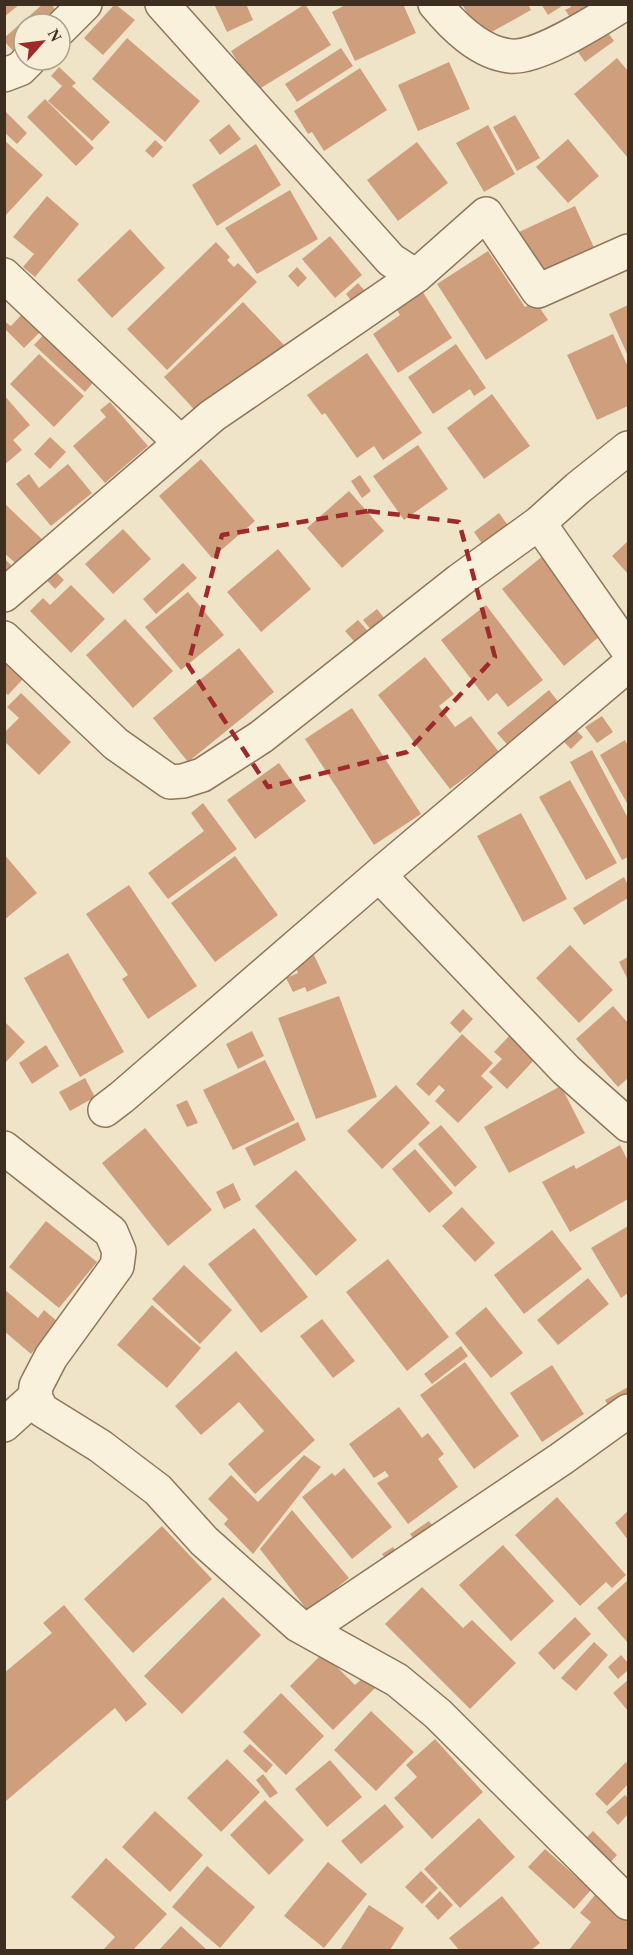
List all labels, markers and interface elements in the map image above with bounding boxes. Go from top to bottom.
north arrow [12,12,72,72]
text: N [45,26,65,45]

